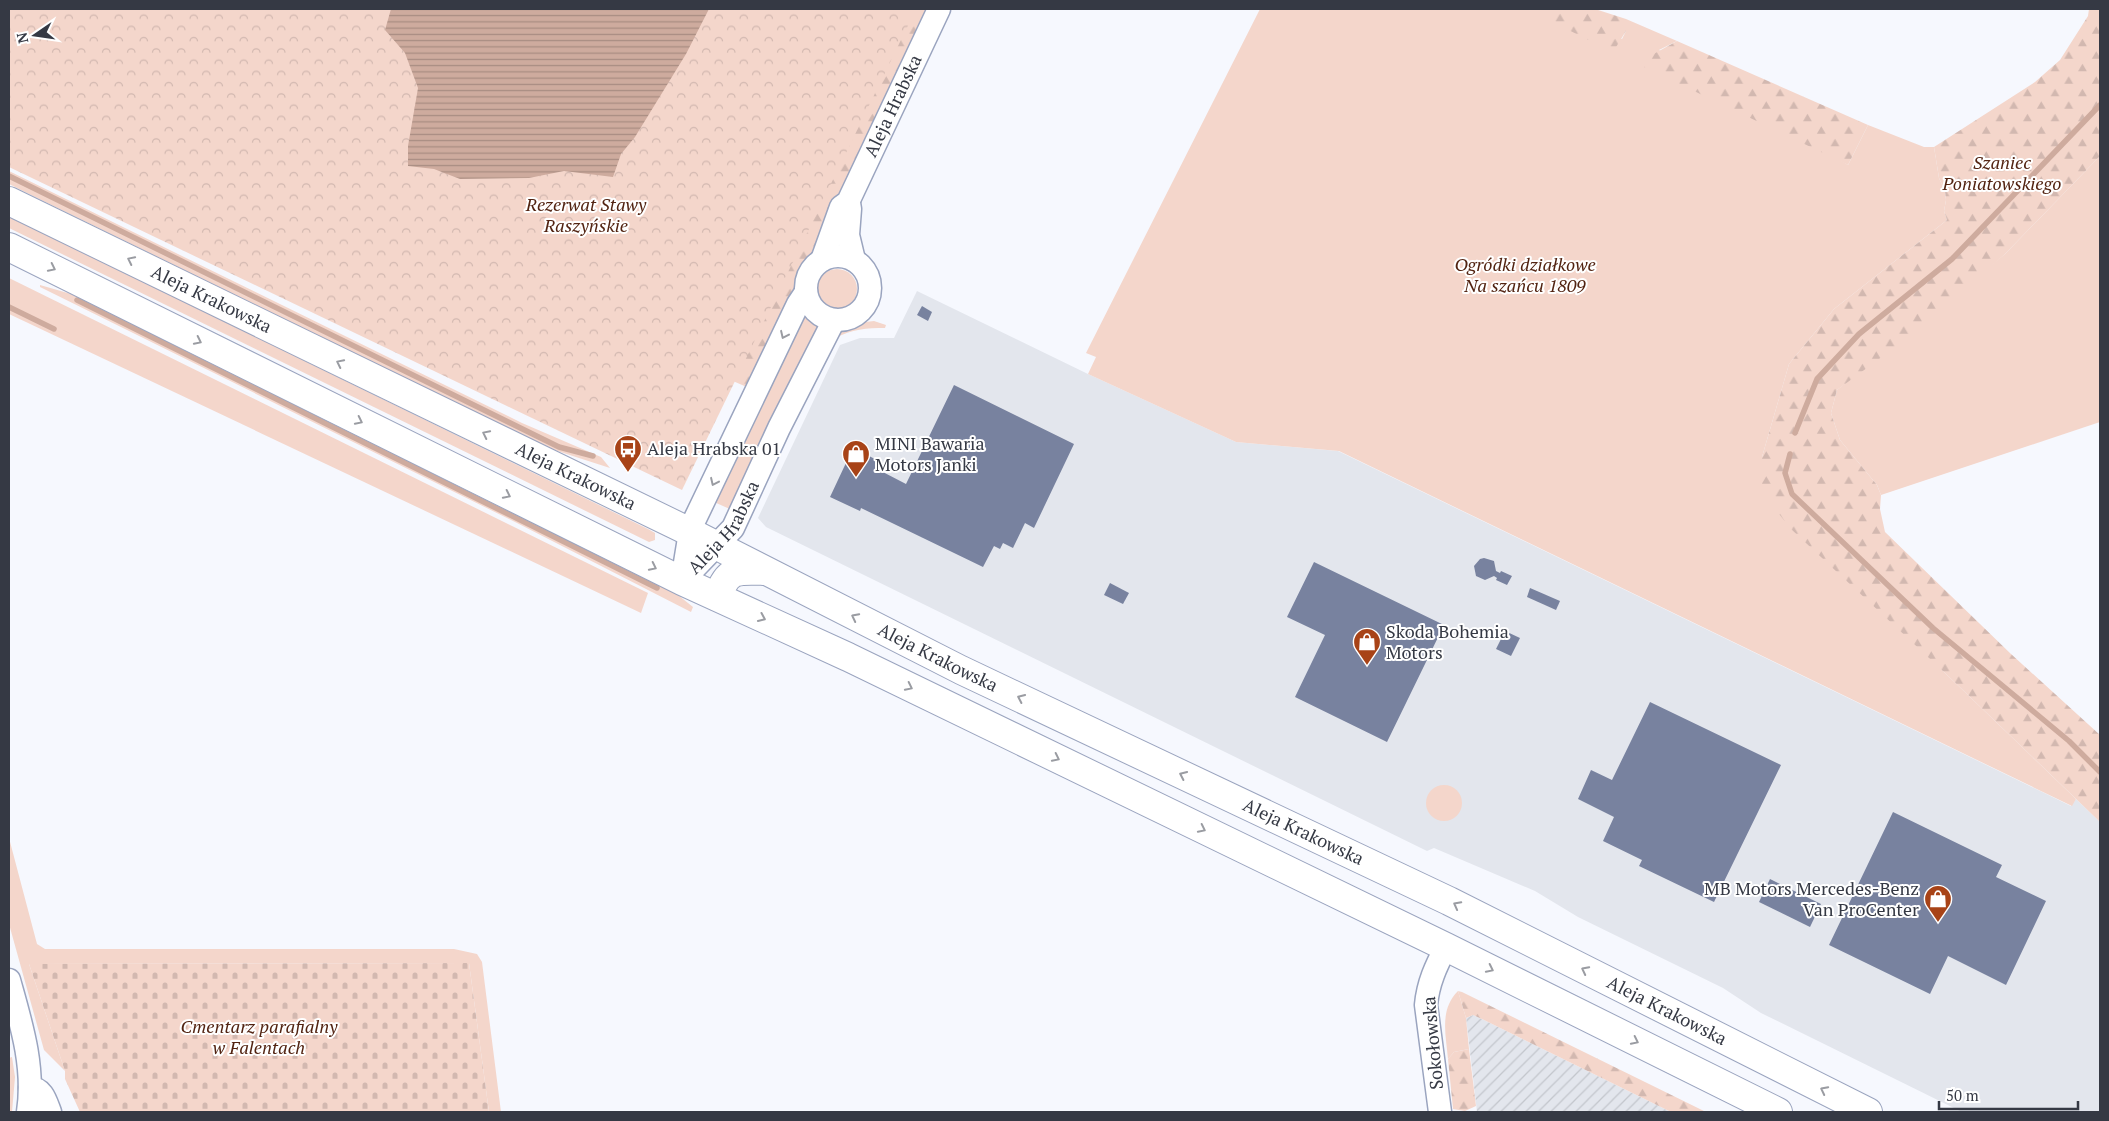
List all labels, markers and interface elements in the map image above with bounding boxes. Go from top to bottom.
north arrow [10,10,60,60]
text: N [11,30,32,45]
street label: Aleja Hrabska [858,50,927,161]
park label: Szaniec Poniatowskiego [1942,150,2061,195]
park label: Rezerwat Stawy Raszyńskie [525,192,647,237]
park label: Ogródki działkowe Na szańcu 1809 [1454,252,1596,297]
one-way arrow [127,256,136,267]
street label: Aleja Krakowska [148,259,276,338]
one-way arrow [47,262,56,272]
one-way arrow [779,330,790,339]
one-way arrow [193,335,202,345]
one-way arrow [336,358,345,369]
one-way arrow [354,415,363,425]
one-way arrow [482,430,491,440]
place label: MINI Bawaria Motors Janki [875,431,985,476]
bus stop icon: Aleja Hrabska 01 [613,434,643,473]
street label: Aleja Krakowska [512,436,640,515]
place label: Aleja Hrabska 01 [647,436,781,460]
shop icon: MINI Bawaria Motors Janki [841,439,871,478]
street label: Aleja Hrabska [682,476,764,579]
one-way arrow [710,477,720,486]
one-way arrow [502,489,511,499]
one-way arrow [648,561,657,571]
one-way arrow [757,611,766,622]
one-way arrow [851,613,860,623]
street label: Aleja Krakowska [874,617,1002,697]
place label: Skoda Bohemia Motors [1386,619,1509,664]
shop icon: Skoda Bohemia Motors [1352,627,1382,666]
one-way arrow [904,680,913,691]
one-way arrow [1017,694,1026,705]
one-way arrow [1050,751,1059,761]
one-way arrow [1180,772,1189,782]
street label: Aleja Krakowska [1239,792,1368,870]
one-way arrow [1197,822,1206,833]
place label: MB Motors Mercedes-Benz Van ProCenter [1704,876,1919,921]
shop icon: MB Motors Mercedes-Benz Van ProCenter [1923,884,1953,923]
one-way arrow [1453,901,1462,911]
one-way arrow [1485,963,1494,973]
one-way arrow [1581,966,1590,976]
street label: Aleja Krakowska [1603,970,1731,1050]
street label: Sokołowska [1416,995,1448,1091]
park label: Cmentarz parafialny w Falentach [181,1014,338,1059]
one-way arrow [1630,1035,1639,1045]
scale bar [1939,1078,2078,1110]
text: 50 m [1946,1085,1979,1105]
one-way arrow [1820,1086,1829,1096]

